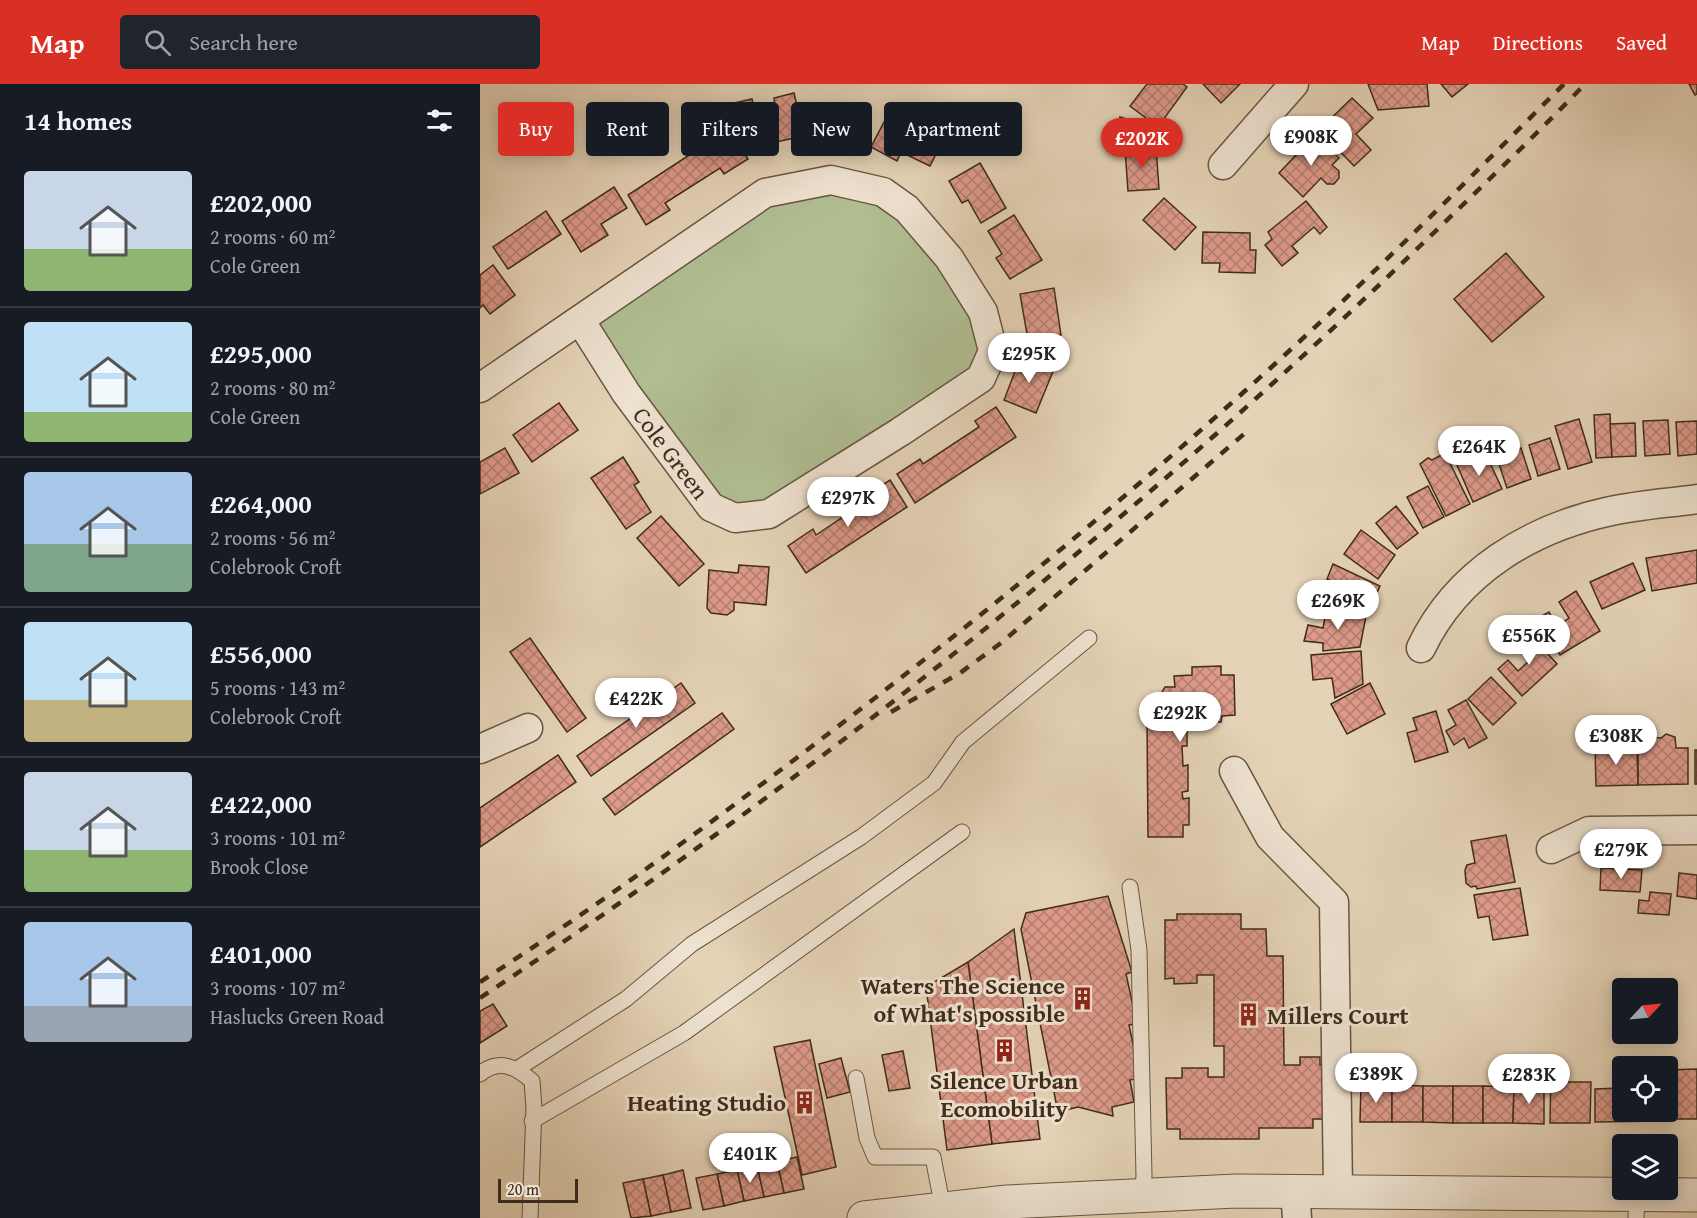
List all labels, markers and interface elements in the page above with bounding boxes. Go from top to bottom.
search box [120,15,540,69]
text: Map [30,22,84,63]
icon: search [141,26,174,59]
text: Search here [189,26,298,58]
text: Map [1421,27,1460,58]
text: Directions [1493,27,1583,58]
text: Saved [1616,27,1667,58]
text: 14 homes [24,101,132,140]
chip: Buy [498,102,574,156]
chip: Rent [586,102,669,156]
chip: Filters [681,102,779,156]
chip: New [791,102,872,156]
chip: Apartment [884,102,1022,156]
icon: filters [423,104,456,137]
pin: £908K [1269,116,1353,167]
pin: £202K [1100,118,1184,169]
text: £908K [1284,121,1338,150]
text: £202K [1115,123,1169,152]
text: £202,000 [210,183,312,222]
icon: home [72,195,144,267]
text: 2 rooms · 60 m² [210,222,336,251]
text: Cole Green [210,251,300,280]
pin: £295K [987,333,1071,384]
text: £295,000 [210,334,312,373]
text: £295K [1002,338,1056,367]
icon: home [72,346,144,418]
text: 2 rooms · 80 m² [210,373,336,402]
street label: Cole Green [624,399,718,507]
text: Cole Green [210,402,300,431]
pin: £264K [1437,426,1521,477]
text: £264K [1452,431,1506,460]
pin: £297K [806,477,890,528]
text: £297K [821,482,875,511]
text: £264,000 [210,484,312,523]
icon: home [72,496,144,568]
text: 2 rooms · 56 m² [210,523,336,552]
text: Colebrook Croft [210,552,342,581]
pin: £269K [1296,580,1380,631]
text: £269K [1311,585,1365,614]
pin: £556K [1487,615,1571,666]
text: £556K [1502,620,1556,649]
text: £556,000 [210,634,312,673]
icon: home [72,646,144,718]
text: 5 rooms · 143 m² [210,673,345,702]
pin: £422K [594,678,678,729]
text: £422K [609,683,663,712]
pin: £292K [1138,692,1222,743]
text: £292K [1153,697,1207,726]
text: Colebrook Croft [210,702,342,731]
pin: £308K [1574,715,1658,766]
text: £308K [1589,720,1643,749]
text: £422,000 [210,784,312,823]
icon: home [72,796,144,868]
text: 3 rooms · 101 m² [210,823,345,852]
pin: £279K [1579,829,1663,880]
text: £279K [1594,834,1648,863]
text: Brook Close [210,852,308,881]
text: £401,000 [210,934,312,973]
icon: home [72,946,144,1018]
place label: Waters The Science of What's possible [860,968,1065,1031]
text: 3 rooms · 107 m² [210,973,345,1002]
north arrow [1612,978,1678,1044]
map controls [1612,978,1678,1200]
building icon: Waters The Science of What's possible [1070,986,1096,1012]
place label: Millers Court [1267,998,1409,1033]
text: Haslucks Green Road [210,1002,384,1031]
building icon: Millers Court [1236,1002,1262,1028]
building icon: Silence Urban Ecomobility [991,1037,1017,1063]
pin: £389K [1334,1053,1418,1104]
pin: £283K [1487,1054,1571,1105]
button: locate [1612,1056,1678,1122]
text: £389K [1349,1058,1403,1087]
text: £283K [1502,1059,1556,1088]
place label: Silence Urban Ecomobility [930,1063,1078,1126]
place label: Heating Studio [627,1085,786,1120]
building icon: Heating Studio [791,1089,817,1115]
pin: £401K [708,1133,792,1184]
button: layers [1612,1134,1678,1200]
text: £401K [723,1138,777,1167]
scale bar [498,1176,578,1204]
text: 20 m [507,1177,539,1201]

